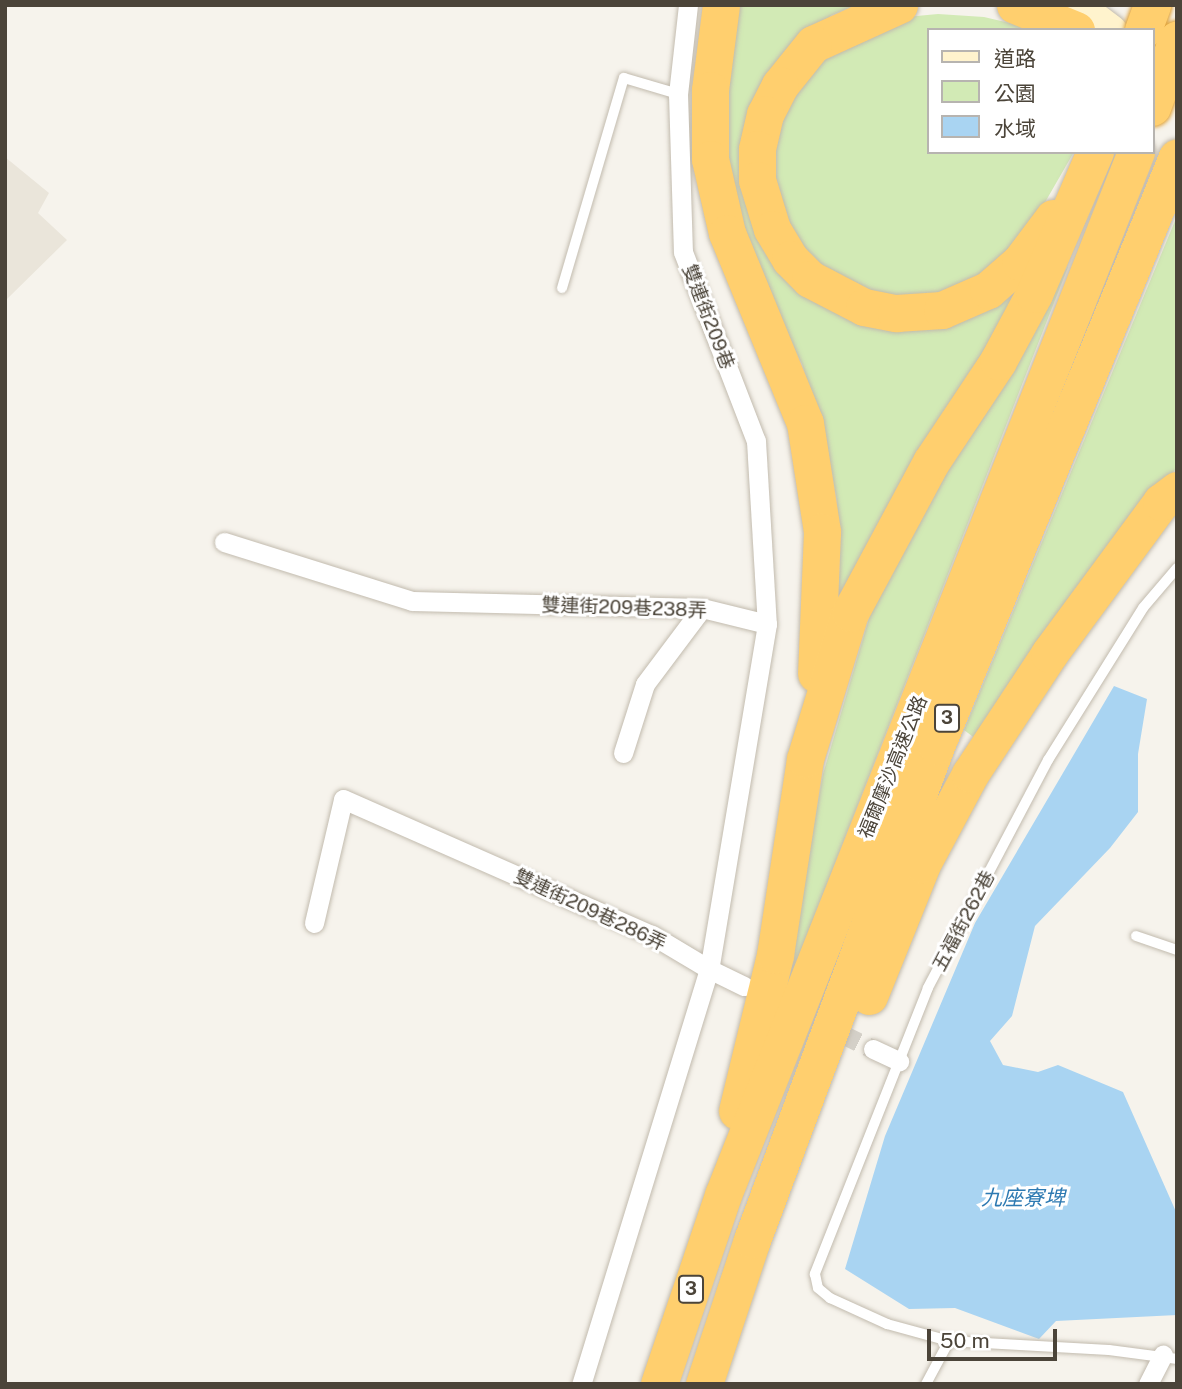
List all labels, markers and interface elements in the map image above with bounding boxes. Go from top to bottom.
legend [926,28,1154,154]
text: 道路 [994,46,1036,71]
text: 公園 [994,81,1036,106]
text: 水域 [994,116,1036,141]
street label: 雙連街209巷 [678,261,738,373]
street label: 雙連街209巷238弄 [541,594,707,622]
street label: 福爾摩沙高速公路 [854,692,932,842]
road number: 3 [933,704,961,732]
street label: 雙連街209巷286弄 [510,865,670,955]
street label: 五福街262巷 [928,867,1000,975]
water label: 九座寮埤 [981,1185,1065,1211]
road number: 3 [677,1274,705,1304]
scale bar [930,1316,1060,1360]
text: 50 m [940,1328,990,1353]

